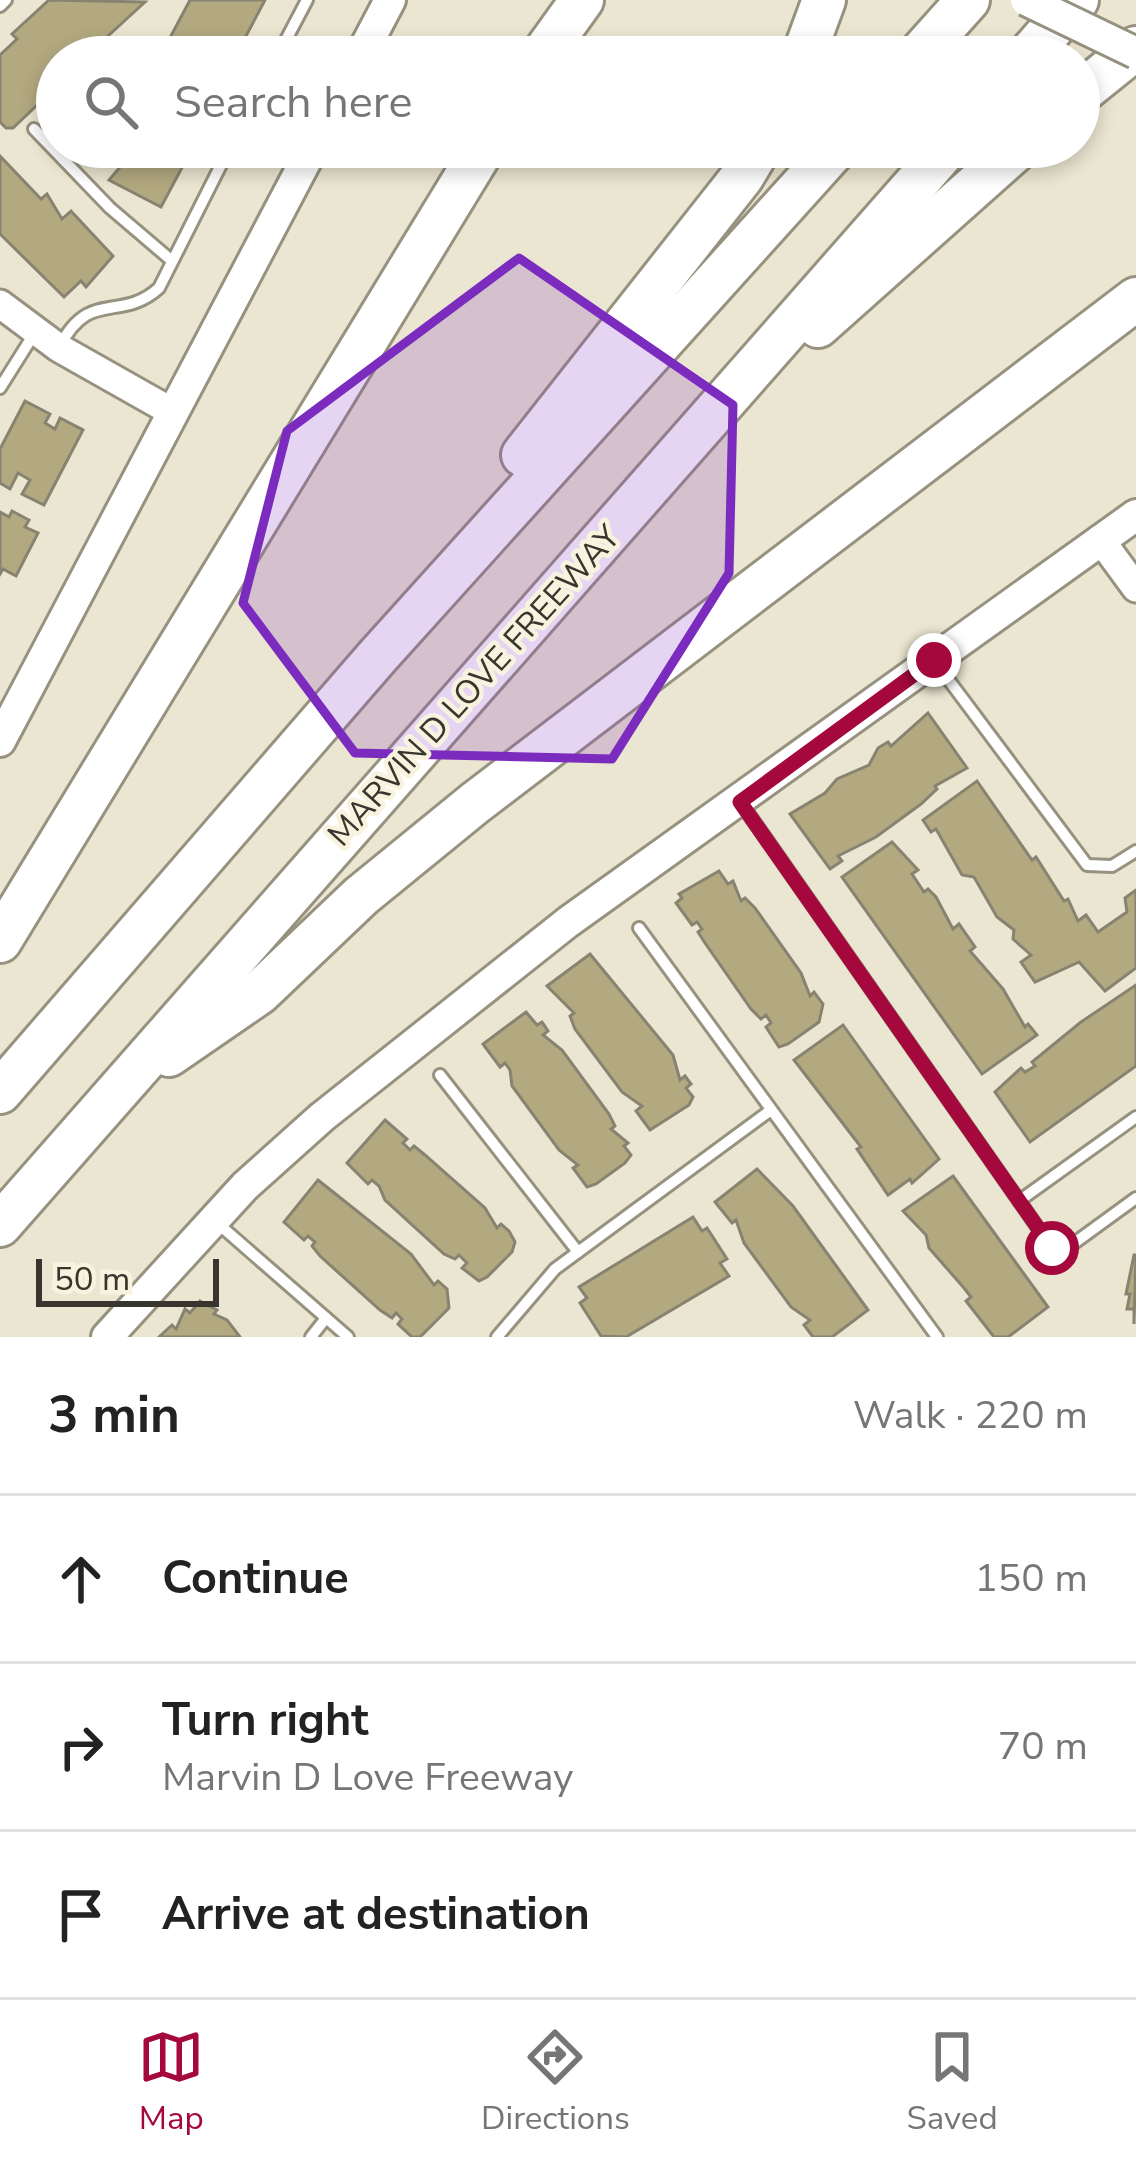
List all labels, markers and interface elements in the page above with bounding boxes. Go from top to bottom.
search box [36,36,1100,168]
icon: search [78,69,144,135]
text: Search here [174,72,413,133]
street label: MARVIN D LOVE FREEWAY [318,515,631,856]
route end [907,633,961,687]
route start [1025,1221,1079,1275]
scale bar [36,1253,219,1306]
text: 50 m [54,1257,130,1302]
text: 3 min [48,1380,180,1450]
text: Walk · 220 m [853,1389,1088,1442]
icon: ahead [48,1546,114,1612]
text: Continue [162,1548,349,1609]
text: 150 m [974,1552,1088,1605]
text: Turn right [162,1690,369,1751]
icon: right [48,1714,114,1780]
text: 70 m [998,1720,1088,1773]
text: Marvin D Love Freeway [162,1751,573,1804]
icon: arrive [48,1882,114,1948]
text: Arrive at destination [162,1884,590,1945]
tab: Map [138,2024,204,2141]
tab: Directions [481,2024,630,2141]
tab: Saved [906,2024,998,2141]

